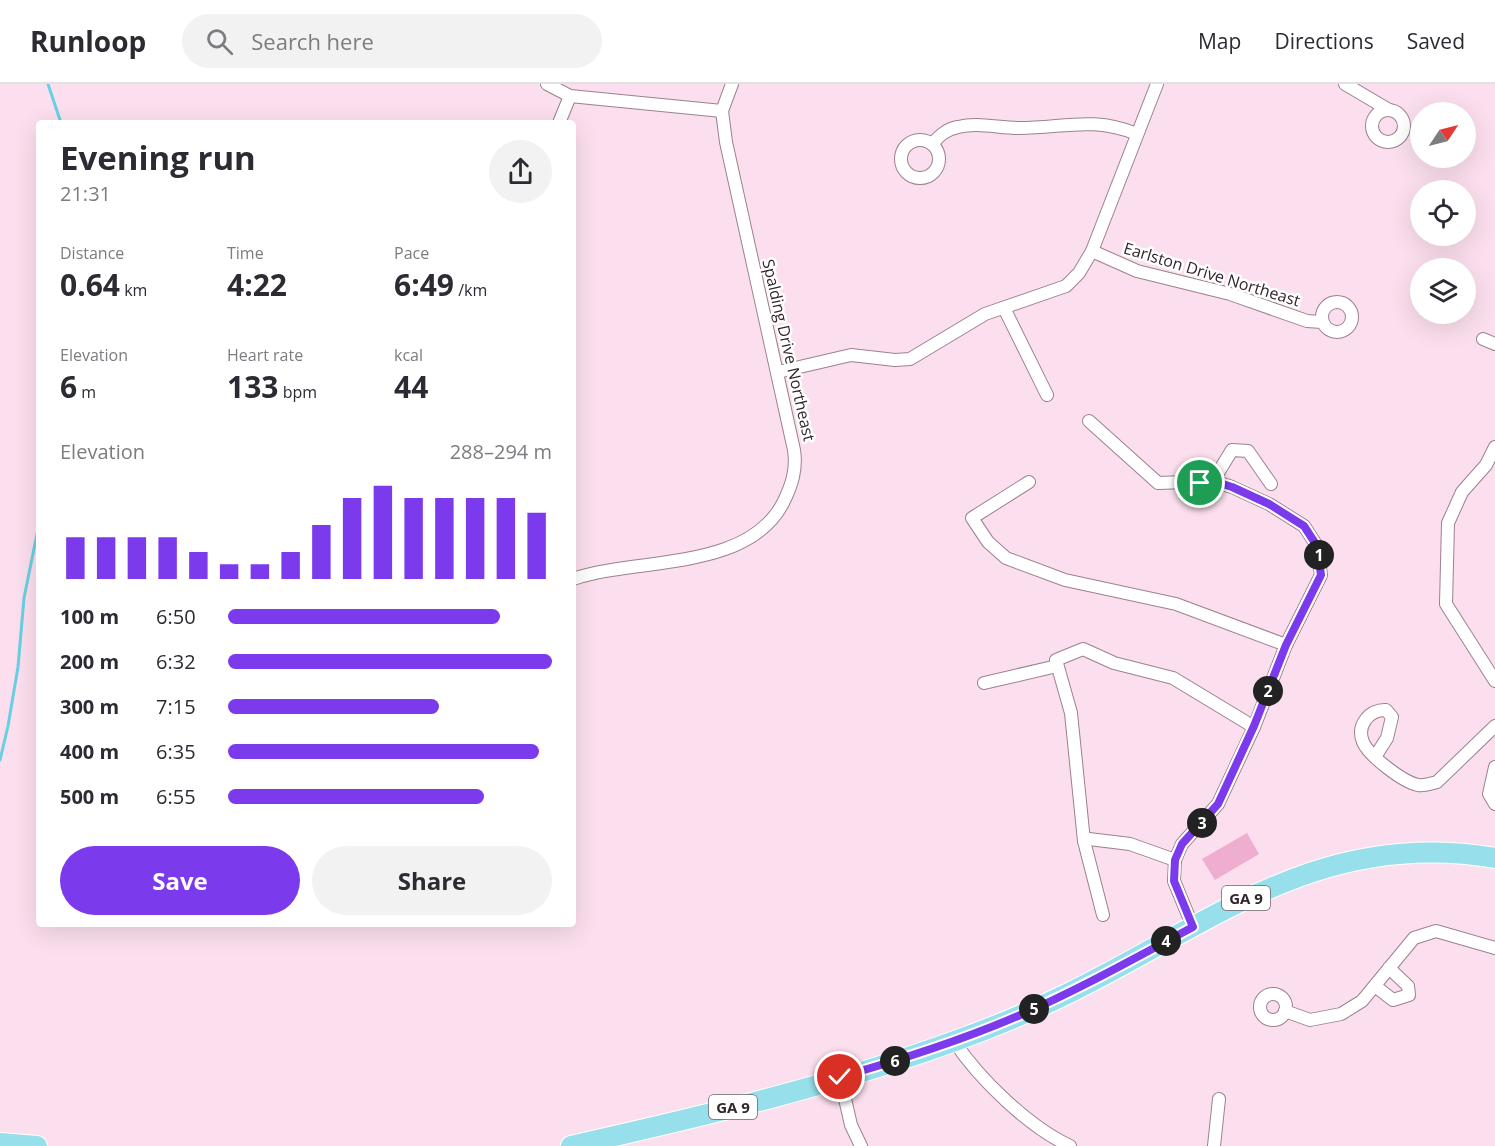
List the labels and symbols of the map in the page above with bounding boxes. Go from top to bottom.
north arrow [1410,102,1476,168]
street label: Earlston Drive Northeast [1121,237,1303,311]
street label: Spalding Drive Northeast [757,257,821,443]
pin [1174,457,1225,508]
pin: 1 [1304,540,1334,570]
pin: 2 [1253,676,1283,706]
pin: 3 [1187,808,1217,838]
road number: GA 9 [1222,886,1270,910]
pin: 4 [1151,926,1181,956]
pin: 5 [1019,994,1049,1024]
pin: 6 [880,1046,910,1076]
pin [814,1051,865,1102]
road number: GA 9 [709,1095,757,1119]

